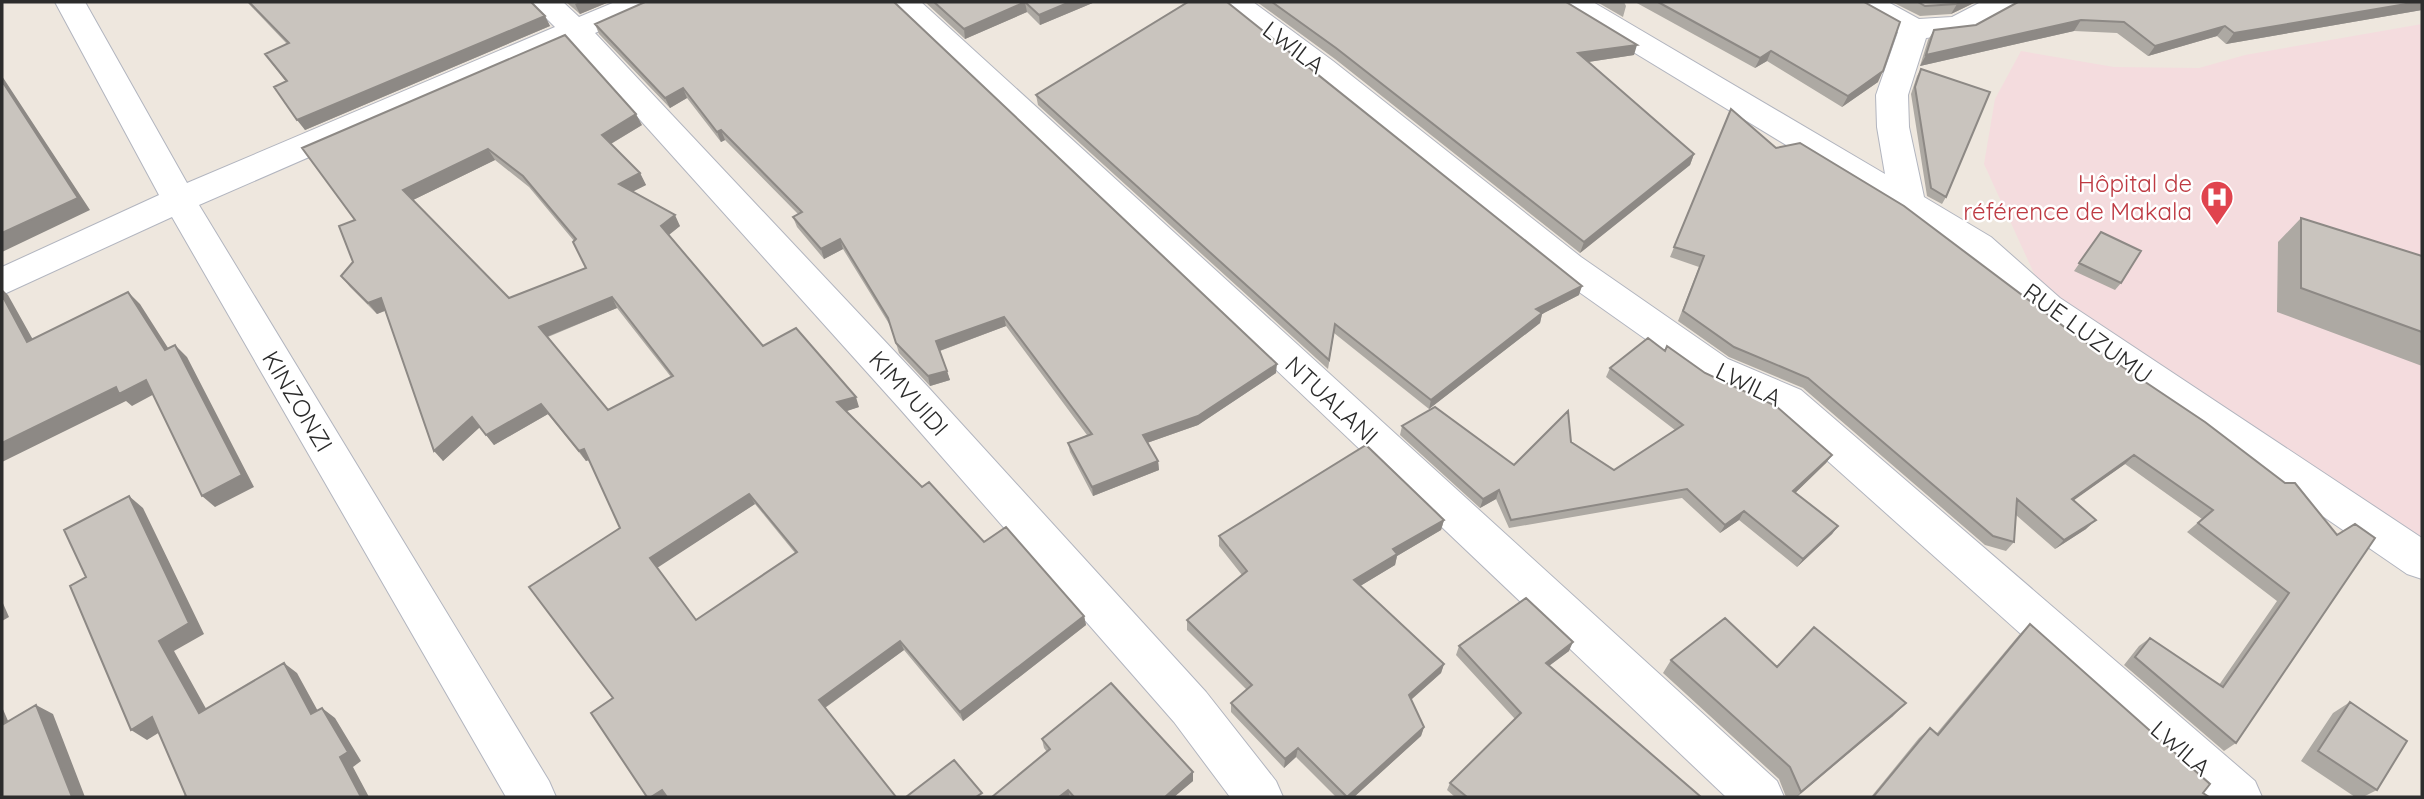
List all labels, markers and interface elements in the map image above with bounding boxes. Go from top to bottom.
street label: LWILA [1257,14,1331,80]
place label: Hôpital de référence de Makala [1963,168,2192,226]
hospital icon: Hôpital de référence de Makala [2198,178,2236,227]
street label: RUE LUZUMU [2018,276,2158,390]
street label: KIMVUIDI [863,344,955,442]
street label: KINZONZI [256,345,340,457]
street label: NTUALANI [1279,349,1385,451]
street label: LWILA [1711,355,1787,413]
street label: LWILA [2145,714,2217,782]

